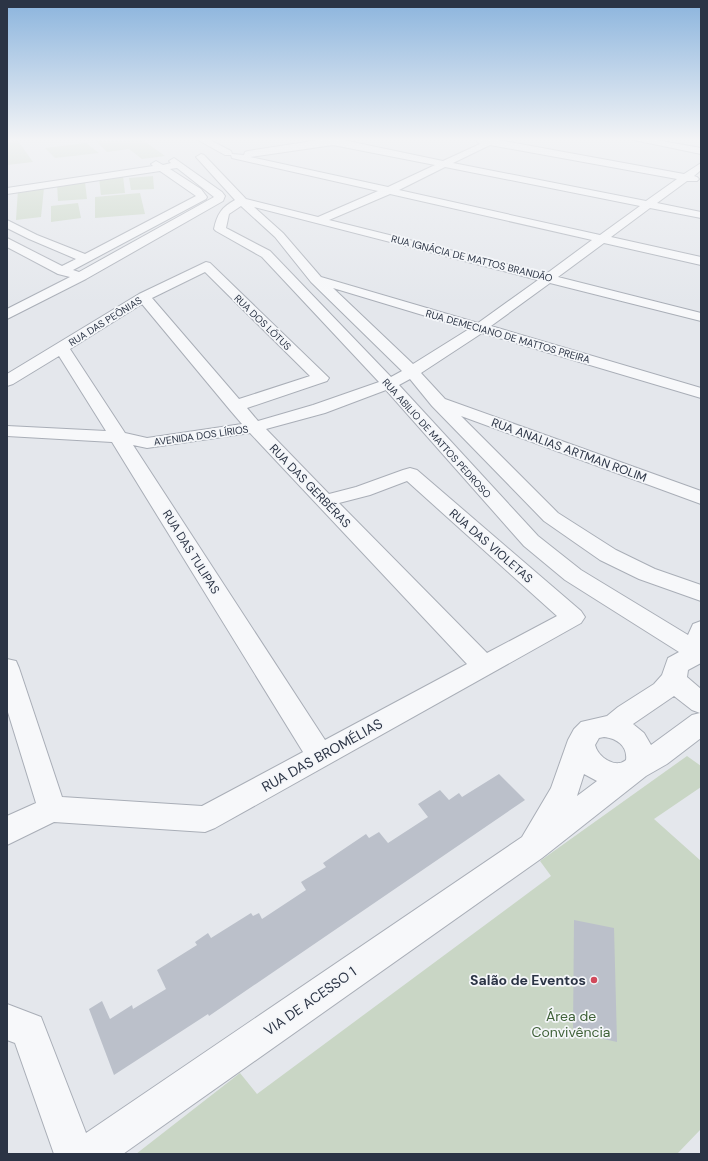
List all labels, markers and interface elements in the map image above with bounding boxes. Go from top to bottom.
street label: RUA IGNÁCIA DE MATTOS BRANDÃO [390,232,554,285]
street label: RUA DOS LÓTUS [231,292,294,353]
street label: RUA DAS PEÔNIAS [66,294,144,349]
street label: RUA DEMECIANO DE MATTOS PREIRA [424,307,592,366]
street label: RUA ABILIO DE MATTOS PEDROSO [379,376,494,501]
street label: RUA ANALIAS ARTMAN ROLIM [489,414,649,486]
street label: AVENIDA DOS LÍRIOS [153,422,249,449]
street label: RUA DAS GERBÉRAS [266,441,354,531]
street label: RUA DAS VIOLETAS [446,505,536,587]
street label: RUA DAS TULIPAS [159,507,223,597]
street label: RUA DAS BROMÉLIAS [258,714,386,796]
street label: VIA DE ACESSO 1 [260,962,360,1040]
place label: Salão de Eventos [470,971,586,989]
marker: Salão de Eventos [589,975,599,985]
park label: Área de Convivência [532,1007,610,1041]

